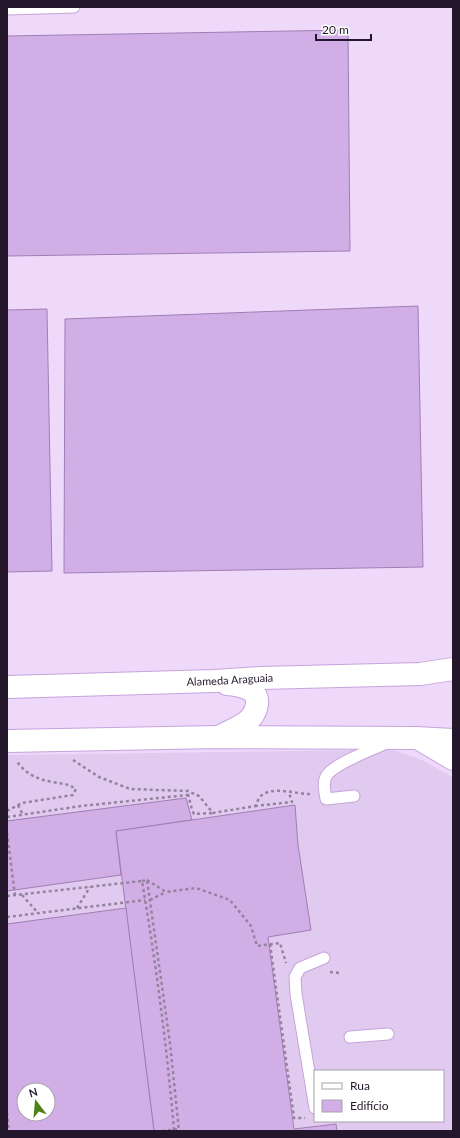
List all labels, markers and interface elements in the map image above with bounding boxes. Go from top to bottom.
scale bar [316,16,371,42]
text: 20 m [322,22,349,37]
street label: Alameda Araguaia [186,671,273,688]
legend [314,1070,444,1122]
text: Rua [350,1078,370,1093]
north arrow [16,1082,56,1122]
text: N [27,1084,39,1099]
text: Edifício [350,1098,389,1113]

